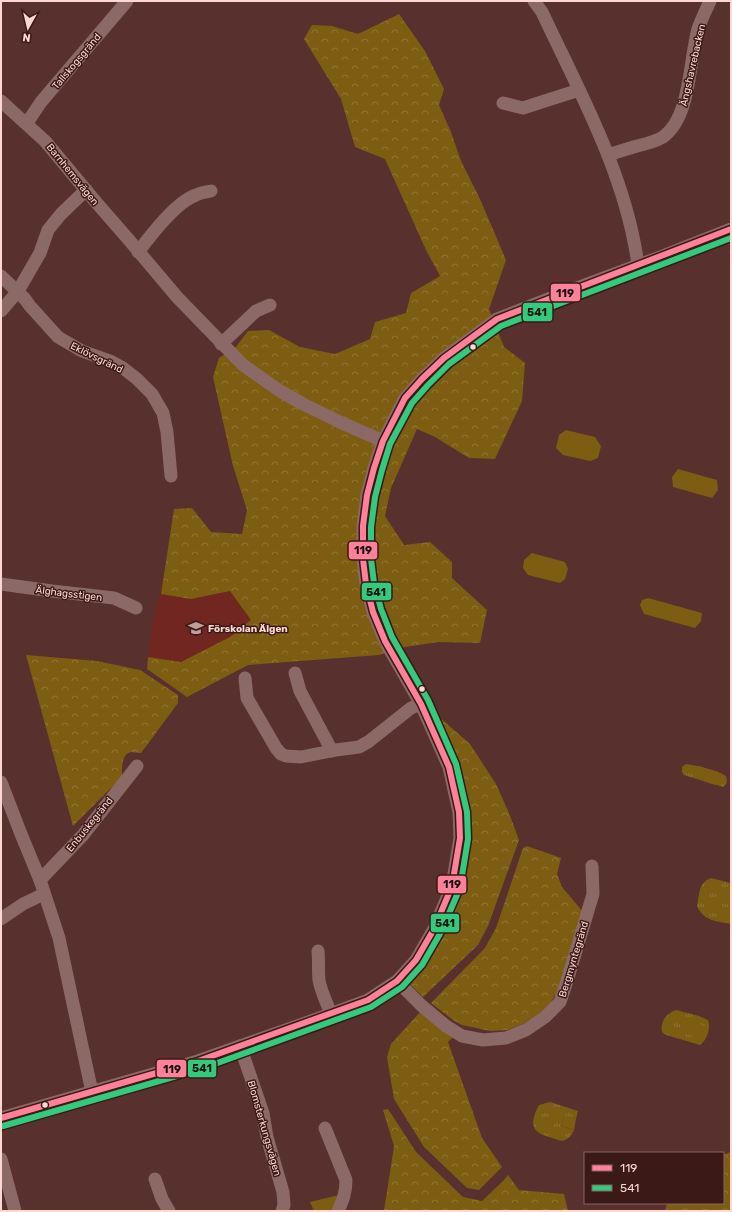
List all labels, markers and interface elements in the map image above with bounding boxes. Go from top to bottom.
north arrow [8,8,48,48]
street label: Ängshavrebacken [678,23,708,107]
text: N [22,30,32,44]
street label: Tallskogsgränd [50,31,104,92]
street label: Barnhemsvägen [44,141,101,208]
line badge: 119 [550,283,581,302]
text: 119 [556,287,574,300]
line badge: 541 [522,302,553,322]
text: 541 [527,306,547,319]
street label: Eklövsgränd [68,340,125,376]
unlabelled marker [468,342,478,352]
line badge: 119 [348,541,378,560]
text: 119 [354,544,372,557]
line badge: 541 [361,582,392,601]
street label: Älghagsstigen [35,584,103,604]
text: 541 [366,586,386,599]
school or university icon: Förskolan Älgen [187,619,205,637]
place label: Förskolan Älgen [208,623,288,635]
unlabelled marker [417,684,427,694]
street label: Enbuskegränd [64,795,116,854]
line badge: 119 [437,875,467,894]
text: 119 [443,878,461,891]
line badge: 541 [430,913,460,933]
text: 541 [435,917,455,930]
street label: Bergmyntegränd [557,920,591,999]
line badge: 119 [156,1059,187,1078]
line badge: 541 [187,1059,217,1078]
text: 541 [192,1062,212,1075]
text: 119 [163,1063,181,1076]
street label: Blomsterkungsvägen [245,1079,283,1177]
unlabelled marker [40,1100,50,1110]
legend [584,1152,724,1204]
text: 119 [620,1161,637,1175]
text: 541 [620,1181,639,1195]

